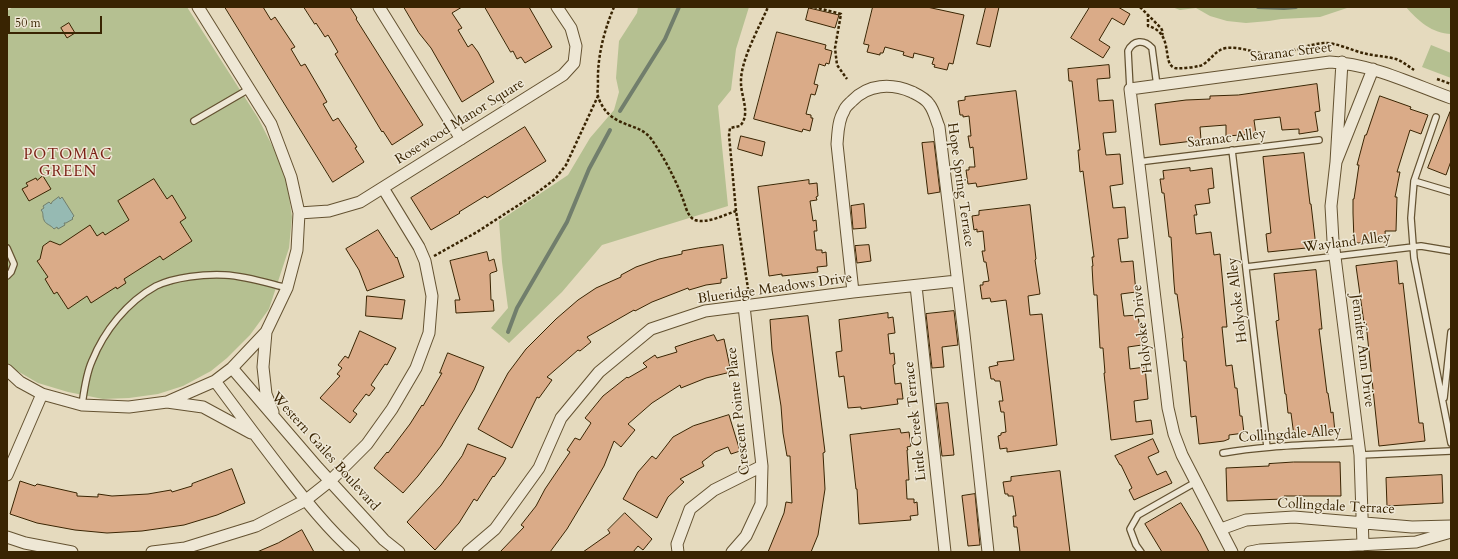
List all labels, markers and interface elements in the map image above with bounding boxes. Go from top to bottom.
scale bar [10,8,104,34]
text: 50 m [15,15,41,31]
street label: Saranac Street [1249,40,1333,66]
street label: Rosewood Manor Square [392,75,528,169]
street label: Hope Spring Terrace [943,122,977,248]
street label: Saranac Alley [1187,126,1267,152]
district label: POTOMAC GREEN [23,147,113,182]
street label: Wayland Alley [1302,229,1392,257]
street label: Holyoke Alley [1224,256,1252,344]
street label: Blueridge Meadows Drive [697,270,853,308]
street label: Holyoke Drive [1129,284,1157,374]
street label: Jennifer Ann Drive [1347,293,1377,409]
street label: Crescent Pointe Place [724,346,754,476]
street label: Little Creek Terrace [901,360,931,482]
street label: Western Gailes Boulevard [267,389,383,515]
street label: Collingdale Alley [1238,423,1342,447]
street label: Collingdale Terrace [1277,496,1395,518]

